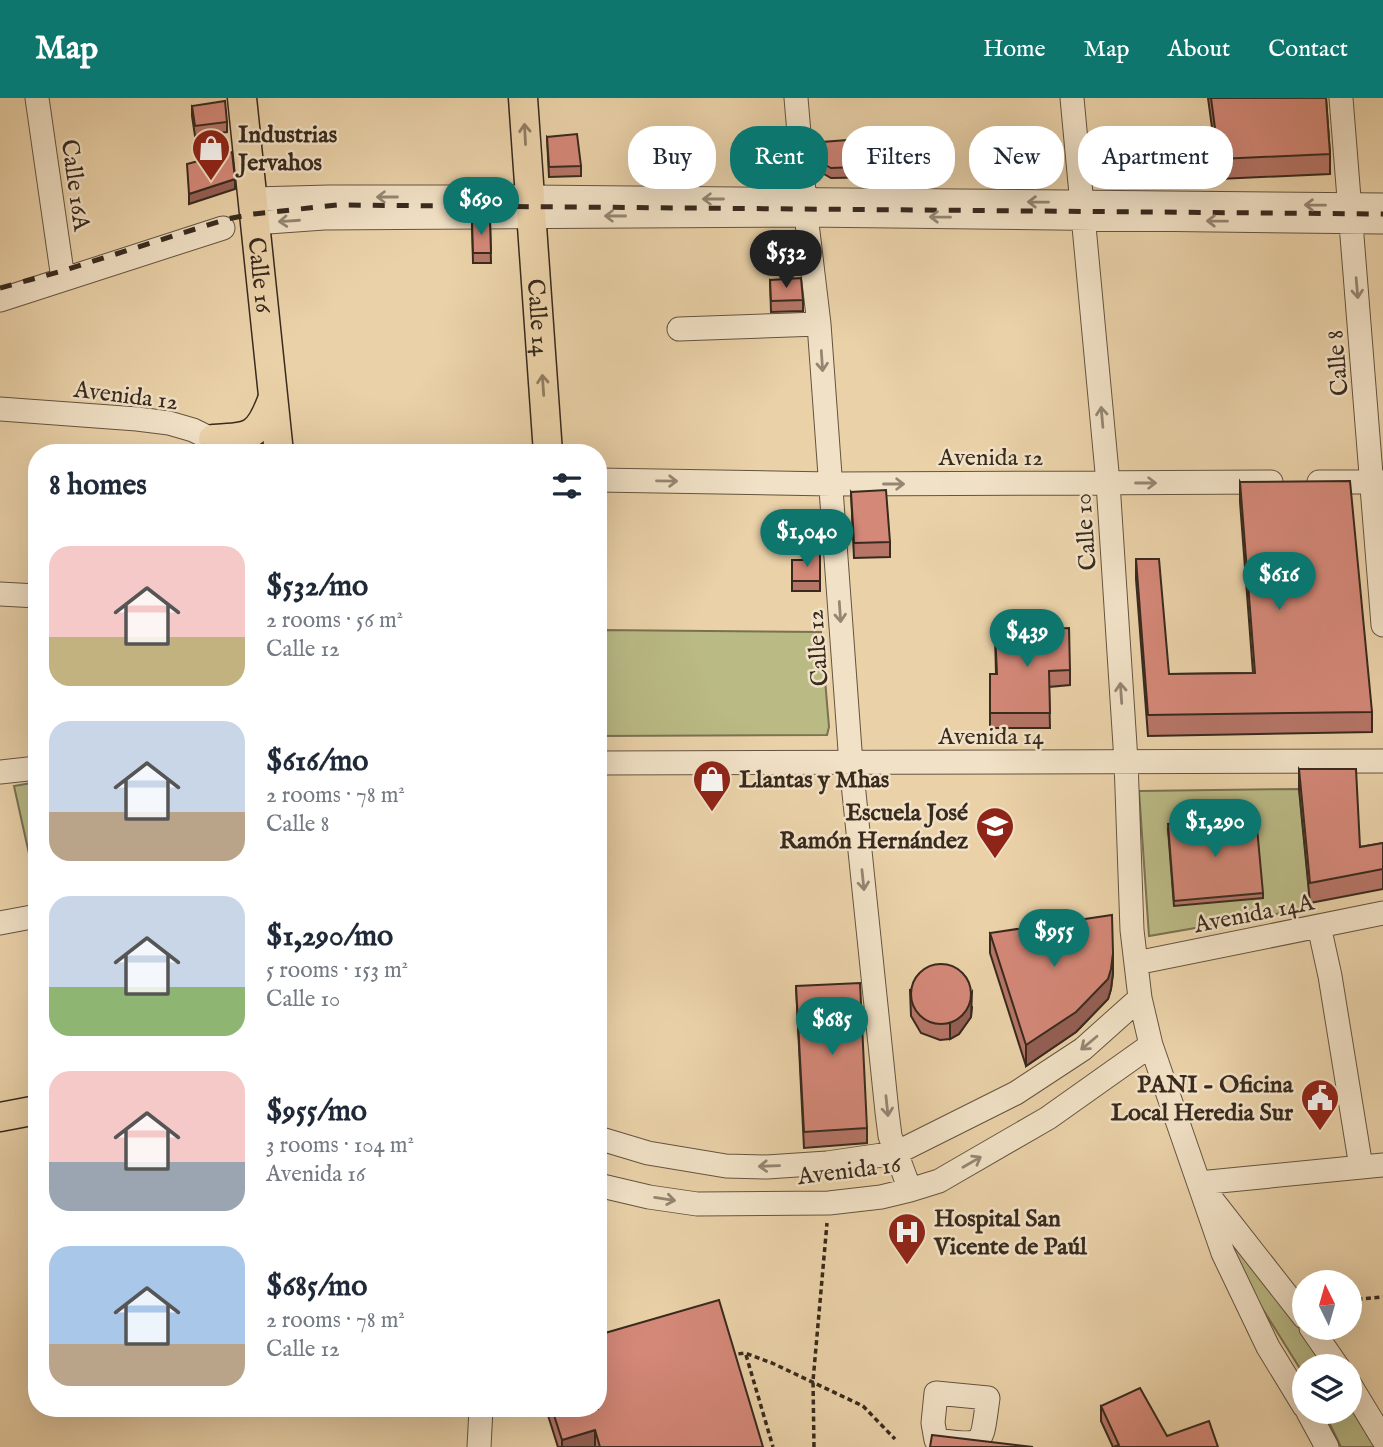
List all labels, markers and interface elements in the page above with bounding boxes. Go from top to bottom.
text: Map [35,28,98,70]
text: Home [983,34,1046,65]
text: Map [1084,34,1130,65]
text: About [1168,34,1230,65]
text: Contact [1268,34,1348,65]
place label: Industrias Jervahos [235,120,338,179]
one-way arrow [519,123,532,146]
chip: Buy [628,126,716,189]
chip: Rent [730,126,828,189]
chip: Filters [842,126,955,189]
chip: New [969,126,1064,189]
chip: Apartment [1078,126,1233,189]
shop icon: Industrias Jervahos [190,127,232,182]
street label: Calle 16A [53,137,96,234]
pin: $690 [440,178,522,237]
text: $690 [459,185,503,214]
one-way arrow [376,190,399,204]
one-way arrow [702,192,725,205]
one-way arrow [1027,195,1050,209]
one-way arrow [1304,198,1327,211]
one-way arrow [604,209,627,223]
one-way arrow [929,211,952,224]
one-way arrow [278,214,301,227]
one-way arrow [1206,214,1229,228]
pin: $532 [745,230,827,290]
street label: Calle 16 [240,236,278,315]
text: $532 [766,238,806,267]
one-way arrow [1351,276,1364,299]
street label: Calle 14 [519,278,555,358]
street label: Calle 8 [1320,329,1357,397]
one-way arrow [816,349,829,372]
one-way arrow [536,374,549,397]
street label: Avenida 12 [71,375,180,418]
one-way arrow [1095,407,1108,429]
street label: Avenida 12 [938,443,1043,474]
text: 8 homes [49,467,147,505]
icon: filters [548,467,586,505]
one-way arrow [655,474,678,488]
one-way arrow [1134,476,1157,490]
one-way arrow [882,477,905,491]
street label: Calle 10 [1068,492,1105,572]
pin: $1,040 [750,510,864,569]
text: $1,040 [776,517,838,546]
pin: $616 [1238,552,1320,612]
text: $616 [1259,560,1299,589]
text: $532/mo [266,568,368,606]
icon: home [105,574,189,658]
one-way arrow [834,601,847,623]
text: 2 rooms · 56 m² [266,606,403,635]
street label: Calle 12 [800,608,837,687]
pin: $439 [986,610,1068,669]
text: $439 [1006,617,1048,646]
text: Calle 12 [266,635,340,664]
one-way arrow [1115,682,1128,705]
street label: Avenida 14 [937,722,1044,753]
text: $616/mo [266,743,368,781]
icon: home [105,749,189,833]
shop icon: Llantas y Mhas [691,758,733,813]
place label: Llantas y Mhas [739,765,890,796]
text: 2 rooms · 78 m² [266,781,405,810]
place label: Escuela José Ramón Hernández [779,798,968,857]
pin: $1,290 [1158,800,1272,859]
school or university icon: Escuela José Ramón Hernández [974,805,1016,860]
text: $1,290 [1185,807,1245,836]
text: Calle 8 [266,810,329,839]
one-way arrow [857,868,870,891]
street label: Avenida 14A [1191,887,1318,941]
pin: $955 [1013,910,1095,969]
text: $955 [1034,917,1074,946]
text: $1,290/mo [266,918,393,956]
icon: home [105,924,189,1008]
text: 5 rooms · 153 m² [266,956,408,985]
text: Calle 10 [266,985,340,1014]
pin: $685 [791,998,873,1057]
text: $685 [812,1005,852,1034]
one-way arrow [1080,1035,1098,1051]
place label: PANI - Oficina Local Heredia Sur [1111,1070,1294,1129]
public building icon: PANI - Oficina Local Heredia Sur [1299,1077,1341,1132]
text: $955/mo [266,1093,367,1131]
one-way arrow [880,1095,893,1117]
icon: home [105,1099,189,1183]
text: 3 rooms · 104 m² [266,1131,414,1160]
street label: Avenida 16 [795,1150,903,1193]
one-way arrow [961,1155,981,1169]
text: Avenida 16 [266,1160,366,1189]
one-way arrow [758,1160,781,1173]
one-way arrow [653,1193,676,1206]
place label: Hospital San Vicente de Paúl [933,1204,1087,1263]
hospital icon: Hospital San Vicente de Paúl [886,1211,928,1266]
text: $685/mo [266,1268,367,1306]
north arrow [1292,1270,1362,1340]
map controls [1292,1270,1362,1424]
icon: home [105,1274,189,1358]
text: 2 rooms · 78 m² [266,1306,405,1335]
text: Calle 12 [266,1335,340,1364]
button: layers [1292,1354,1362,1424]

